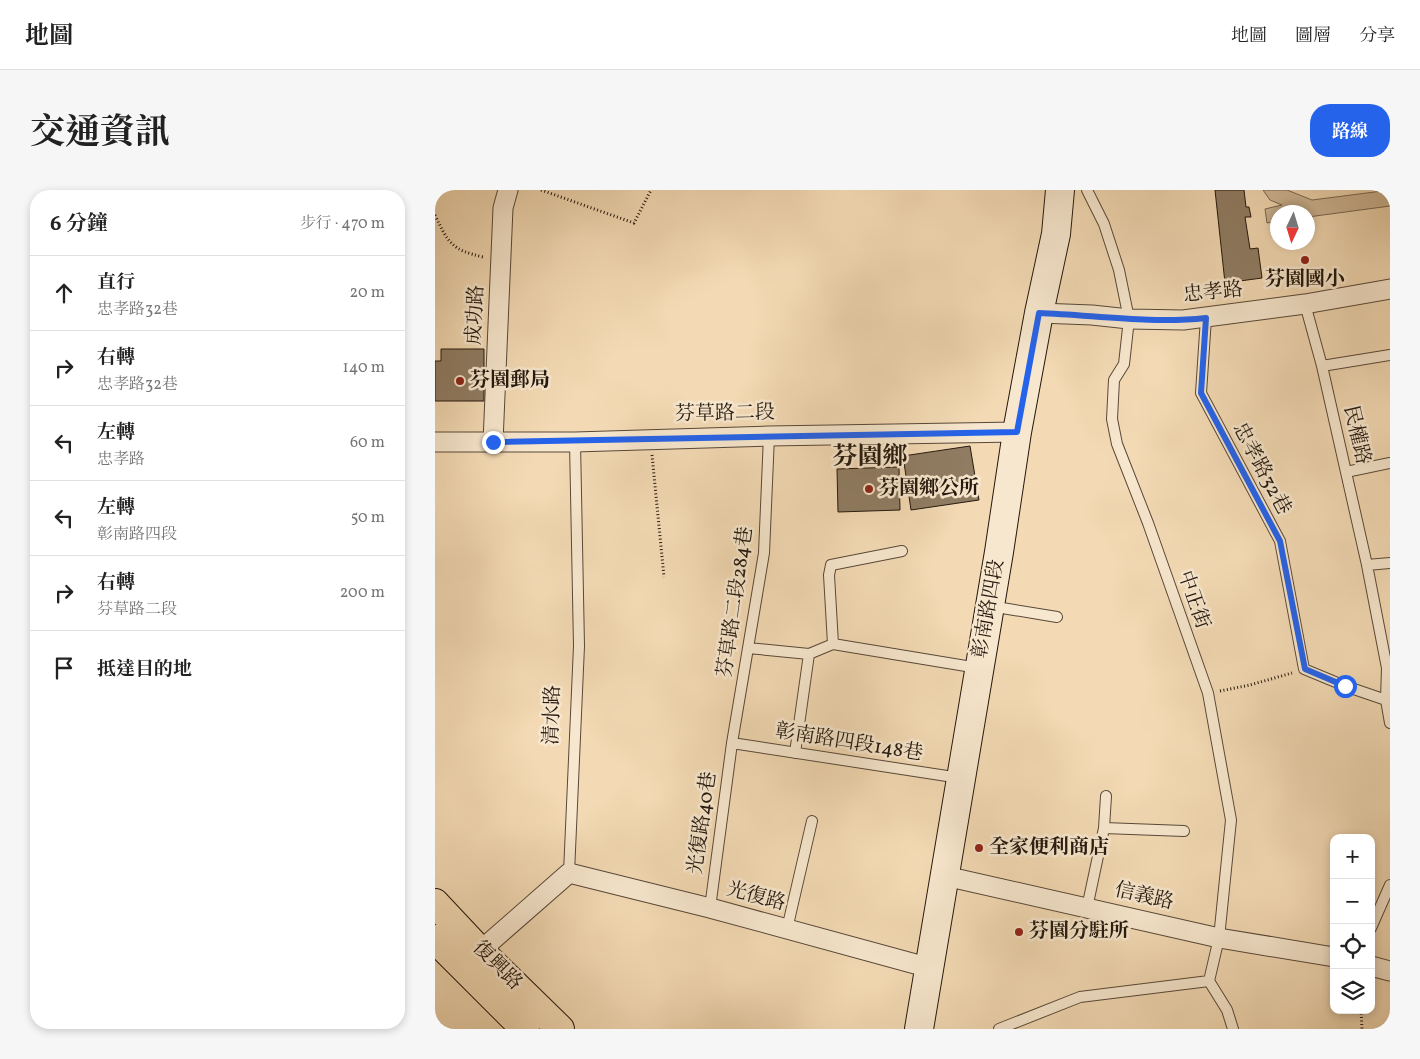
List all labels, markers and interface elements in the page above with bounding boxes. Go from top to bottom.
text: 地圖 [25,20,73,54]
text: 地圖 [1231,24,1267,49]
text: 圖層 [1295,24,1331,49]
text: 分享 [1359,24,1395,49]
button: 路線 [1310,104,1390,157]
text: 交通資訊 [30,110,170,158]
north arrow [1270,205,1315,250]
text: 6 分鐘 [50,210,108,239]
text: 步行 · 470 m [300,213,385,235]
marker: 芬園國小 [1299,254,1311,266]
place label: 芬園國小 [1265,266,1345,294]
text: 直行 [97,270,135,296]
street label: 忠孝路 [1182,276,1244,310]
icon: ahead [50,279,78,307]
text: 20 m [350,282,385,304]
street label: 成功路 [460,284,492,346]
text: 忠孝路32巷 [97,299,178,321]
text: 右轉 [97,345,135,371]
icon: right [50,354,78,382]
text: 140 m [343,357,385,379]
place label: 芬園郵局 [470,367,550,395]
text: 忠孝路32巷 [97,374,178,396]
marker: 芬園郵局 [454,375,466,387]
street label: 芬草路二段 [675,399,775,429]
street label: 民權路 [1336,403,1376,467]
street label: 忠孝路32巷 [1225,418,1297,520]
text: 左轉 [97,420,135,446]
icon: left [50,429,78,457]
route end [482,431,505,454]
text: 60 m [350,432,385,454]
district label: 芬園鄉 [832,440,908,475]
text: 忠孝路 [97,449,145,471]
place label: 芬園鄉公所 [879,475,979,503]
marker: 芬園鄉公所 [863,483,875,495]
text: 左轉 [97,495,135,521]
icon: left [50,504,78,532]
text: 50 m [351,507,385,529]
text: 彰南路四段 [97,524,177,546]
street label: 芬草路二段284巷 [712,525,760,679]
street label: 彰南路四段 [967,557,1011,661]
street label: 中正街 [1170,567,1216,633]
text: 右轉 [97,570,135,596]
icon: right [50,579,78,607]
text: 200 m [340,582,385,604]
text: 芬草路二段 [97,599,177,621]
icon: arrive [50,654,78,682]
text: 抵達目的地 [97,657,192,683]
route start [1334,675,1357,698]
street label: 清水路 [538,685,568,745]
street label: 彰南路四段148巷 [773,717,925,769]
street label: 光復路40巷 [682,770,724,876]
place label: 全家便利商店 [989,834,1109,862]
map controls [1330,834,1375,1014]
button: + [1330,834,1375,879]
marker: 全家便利商店 [973,842,985,854]
street label: 光復路 [723,876,789,918]
street label: 信義路 [1112,877,1176,917]
button: − [1330,879,1375,924]
place label: 芬園分駐所 [1029,918,1129,946]
button: locate [1330,924,1375,969]
marker: 芬園分駐所 [1013,926,1025,938]
street label: 復興路 [466,935,528,997]
button: layers [1330,969,1375,1014]

